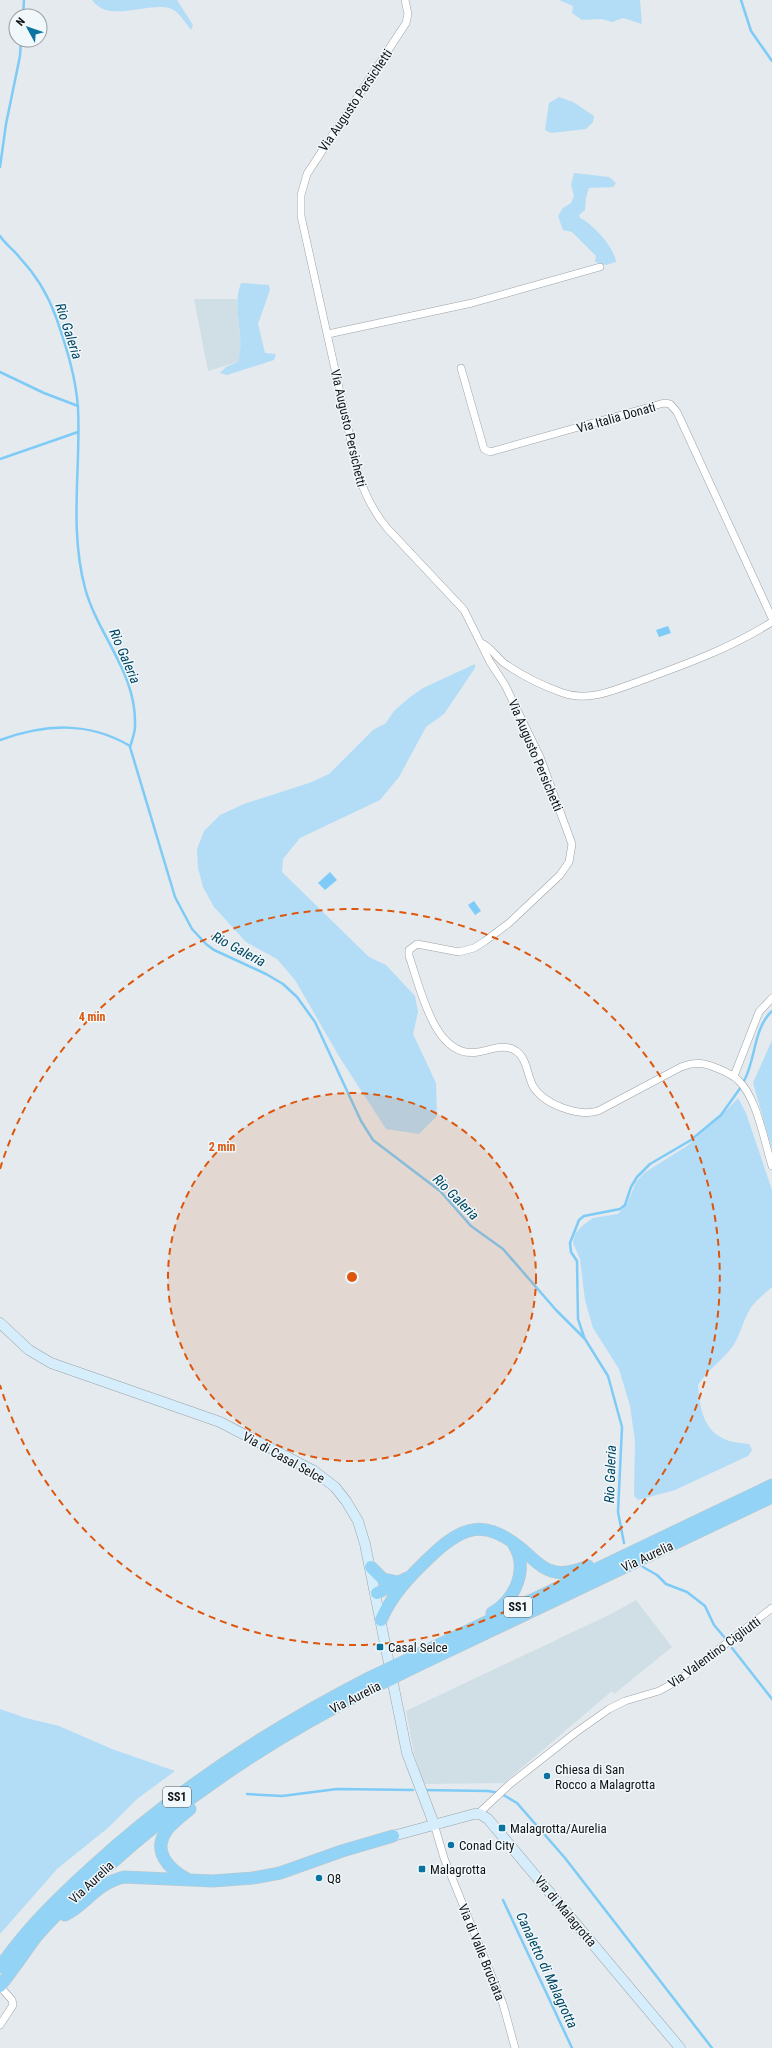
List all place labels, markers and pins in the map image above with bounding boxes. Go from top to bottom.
centre of rings [345,1270,359,1284]
place label: Casal Selce [388,1640,448,1655]
marker: Casal Selce [375,1642,385,1652]
place label: Chiesa di San Rocco a Malagrotta [555,1762,655,1792]
marker: Chiesa di San Rocco a Malagrotta [542,1771,552,1781]
place label: Malagrotta/Aurelia [510,1821,607,1836]
marker: Malagrotta/Aurelia [497,1823,507,1833]
place label: Conad City [459,1838,515,1853]
marker: Conad City [446,1840,456,1850]
place label: Malagrotta [430,1862,486,1877]
marker: Malagrotta [417,1864,427,1874]
place label: Q8 [327,1871,341,1886]
marker: Q8 [314,1873,324,1883]

